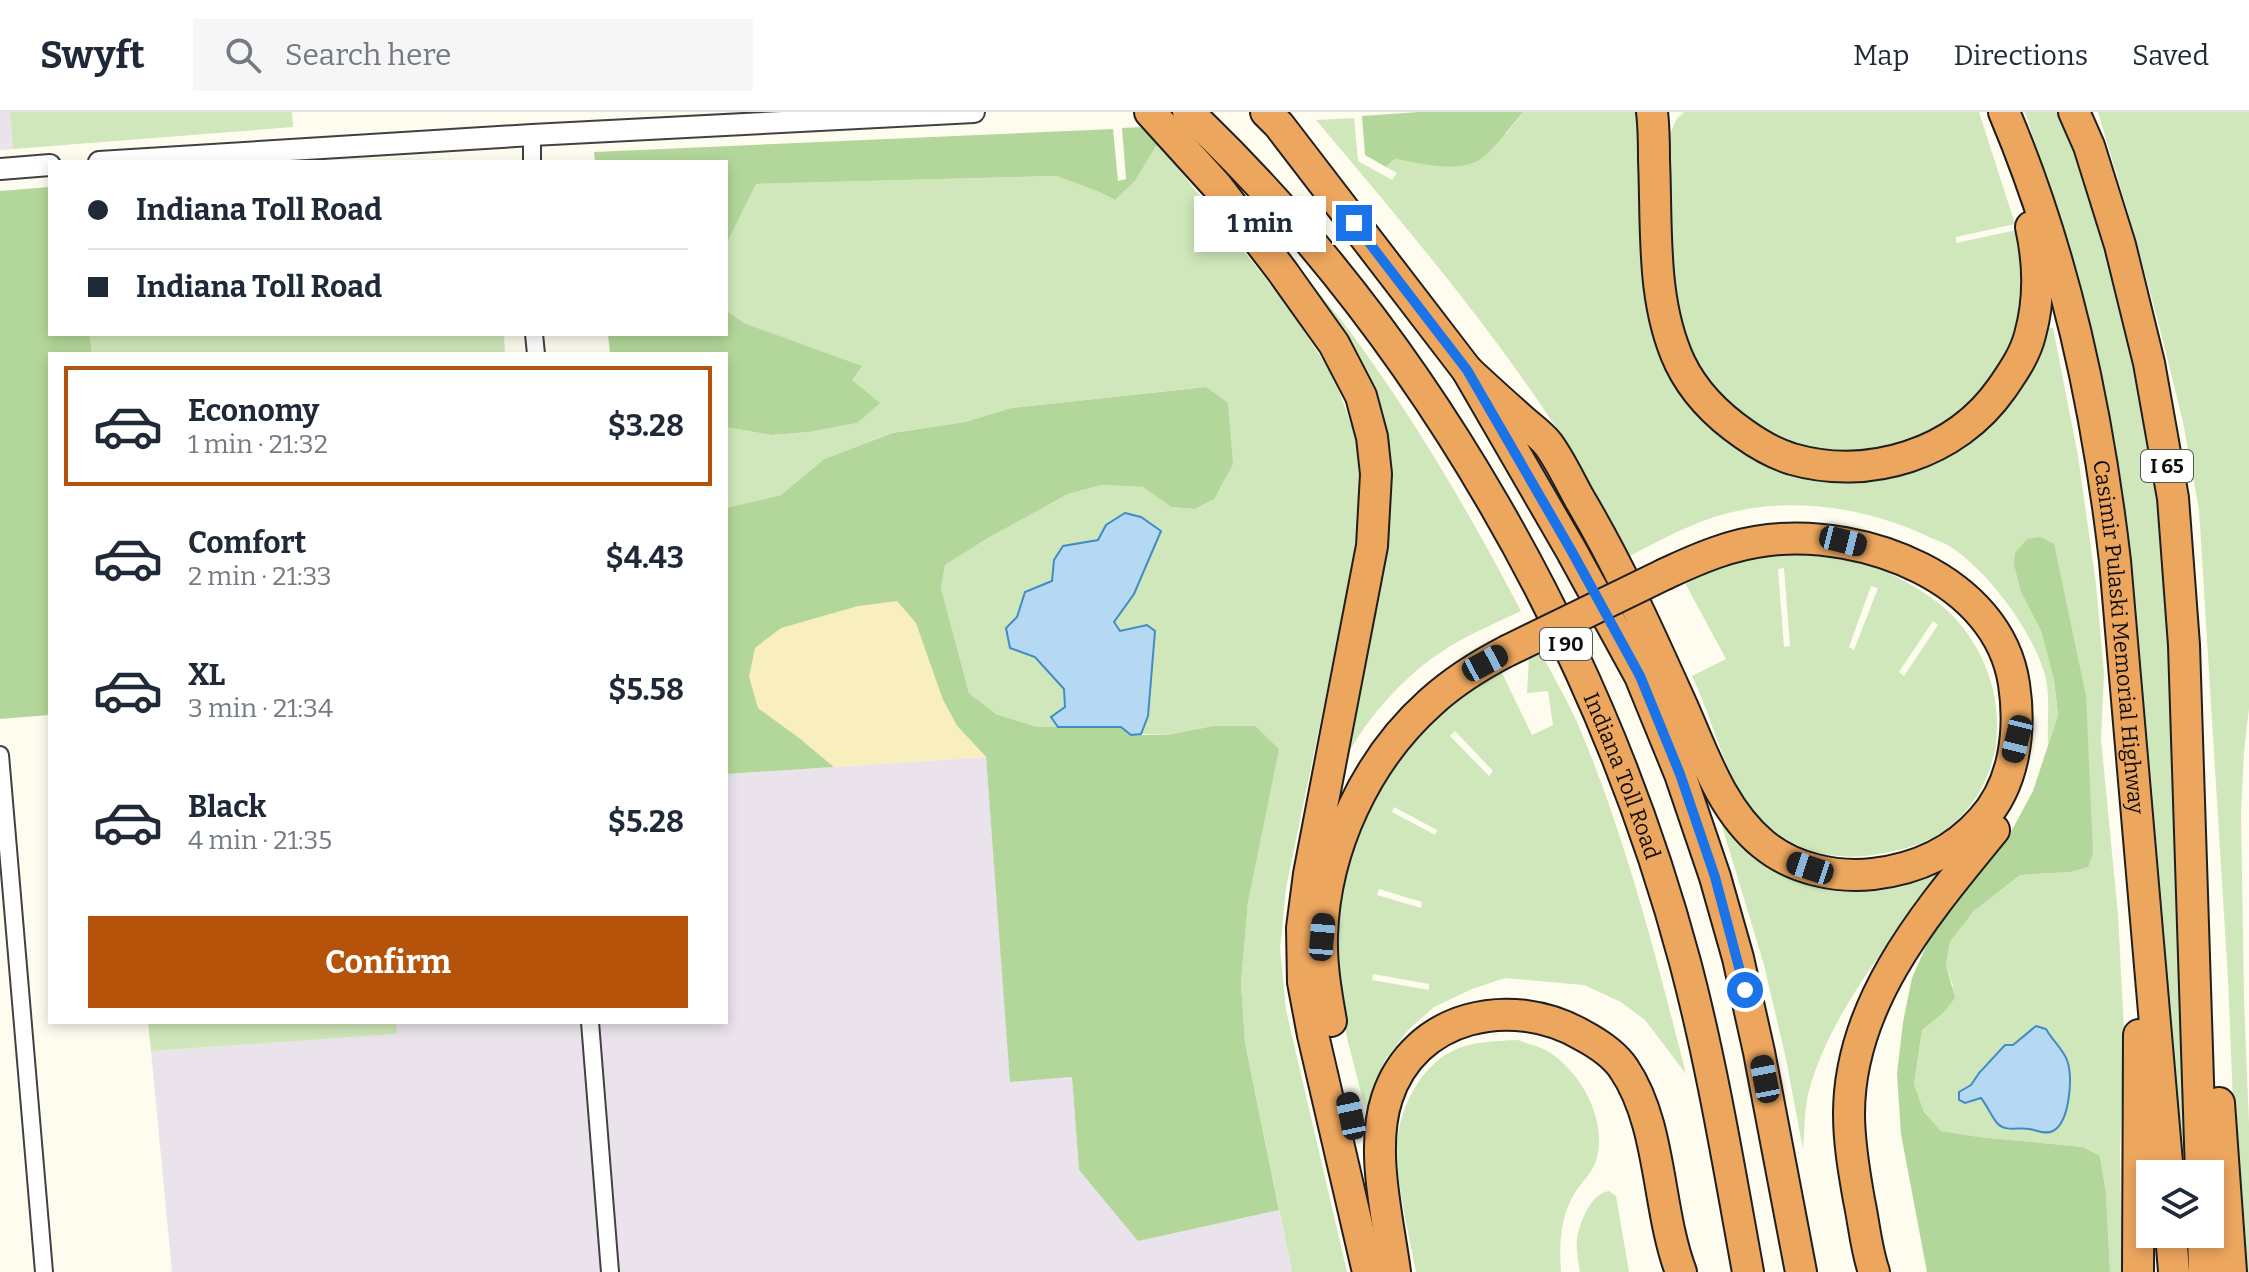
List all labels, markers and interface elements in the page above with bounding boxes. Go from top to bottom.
search box [193,19,753,91]
text: Swyft [40,32,145,78]
icon: search [221,33,265,77]
text: Search here [285,37,451,73]
text: Map [1853,39,1909,72]
text: Directions [1953,39,2088,72]
text: Saved [2132,39,2209,72]
text: Indiana Toll Road [136,192,382,228]
callout: 1 min [1194,195,1326,251]
route end [1336,205,1372,241]
text: 1 min [1227,208,1293,239]
text: Indiana Toll Road [136,269,382,305]
icon: car [92,390,164,462]
text: Economy [188,393,319,429]
text: $3.28 [608,408,684,444]
text: 1 min · 21:32 [188,429,328,460]
road number: I 65 [2141,450,2193,482]
street label: Casimir Pulaski Memorial Highway [2088,458,2150,815]
icon: car [92,522,164,594]
car [1817,524,1869,558]
text: Comfort [188,525,306,561]
text: $4.43 [606,540,684,576]
text: 2 min · 21:33 [188,561,332,592]
road number: I 90 [1540,628,1592,660]
car [1458,641,1512,685]
icon: car [92,654,164,726]
text: XL [188,657,225,693]
text: $5.58 [608,672,684,708]
street label: Indiana Toll Road [1578,688,1667,863]
text: 3 min · 21:34 [188,693,333,724]
car [2000,713,2034,765]
icon: car [92,786,164,858]
text: Black [188,789,266,825]
text: $5.28 [608,804,684,840]
text: 4 min · 21:35 [188,825,332,856]
car [1783,849,1837,887]
car [1308,912,1336,962]
button: Confirm [88,916,688,1008]
route start [1727,972,1763,1008]
car [1749,1053,1781,1105]
car [1334,1090,1368,1142]
map controls [2136,1160,2224,1248]
button: layers [2136,1160,2224,1248]

